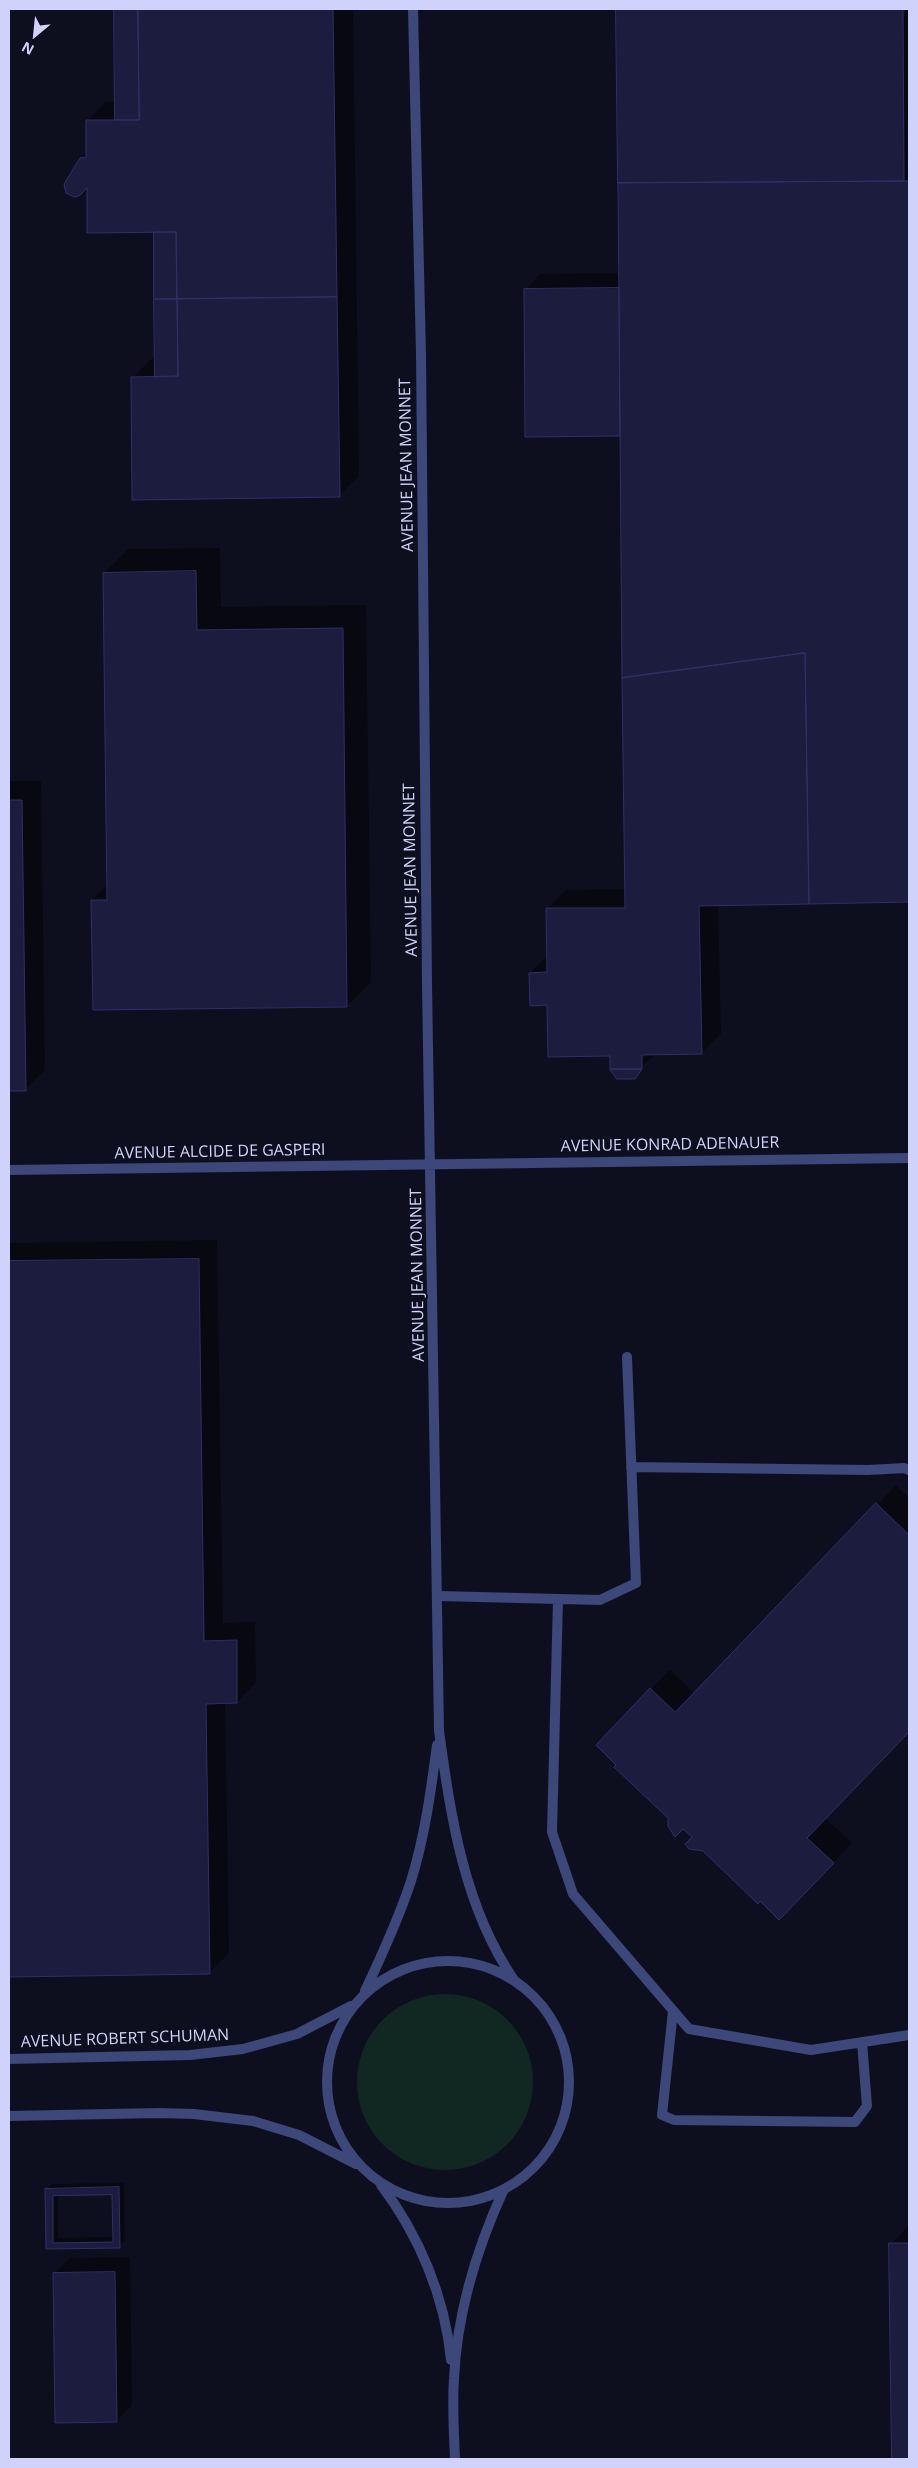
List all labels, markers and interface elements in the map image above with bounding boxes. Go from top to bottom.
north arrow [10,10,60,60]
text: N [18,38,37,60]
street label: AVENUE JEAN MONNET [396,378,418,552]
street label: AVENUE JEAN MONNET [400,783,422,957]
street label: AVENUE KONRAD ADENAUER [561,1133,779,1157]
street label: AVENUE ALCIDE DE GASPERI [114,1141,326,1163]
street label: AVENUE JEAN MONNET [407,1188,429,1362]
street label: AVENUE ROBERT SCHUMAN [20,2026,230,2052]

